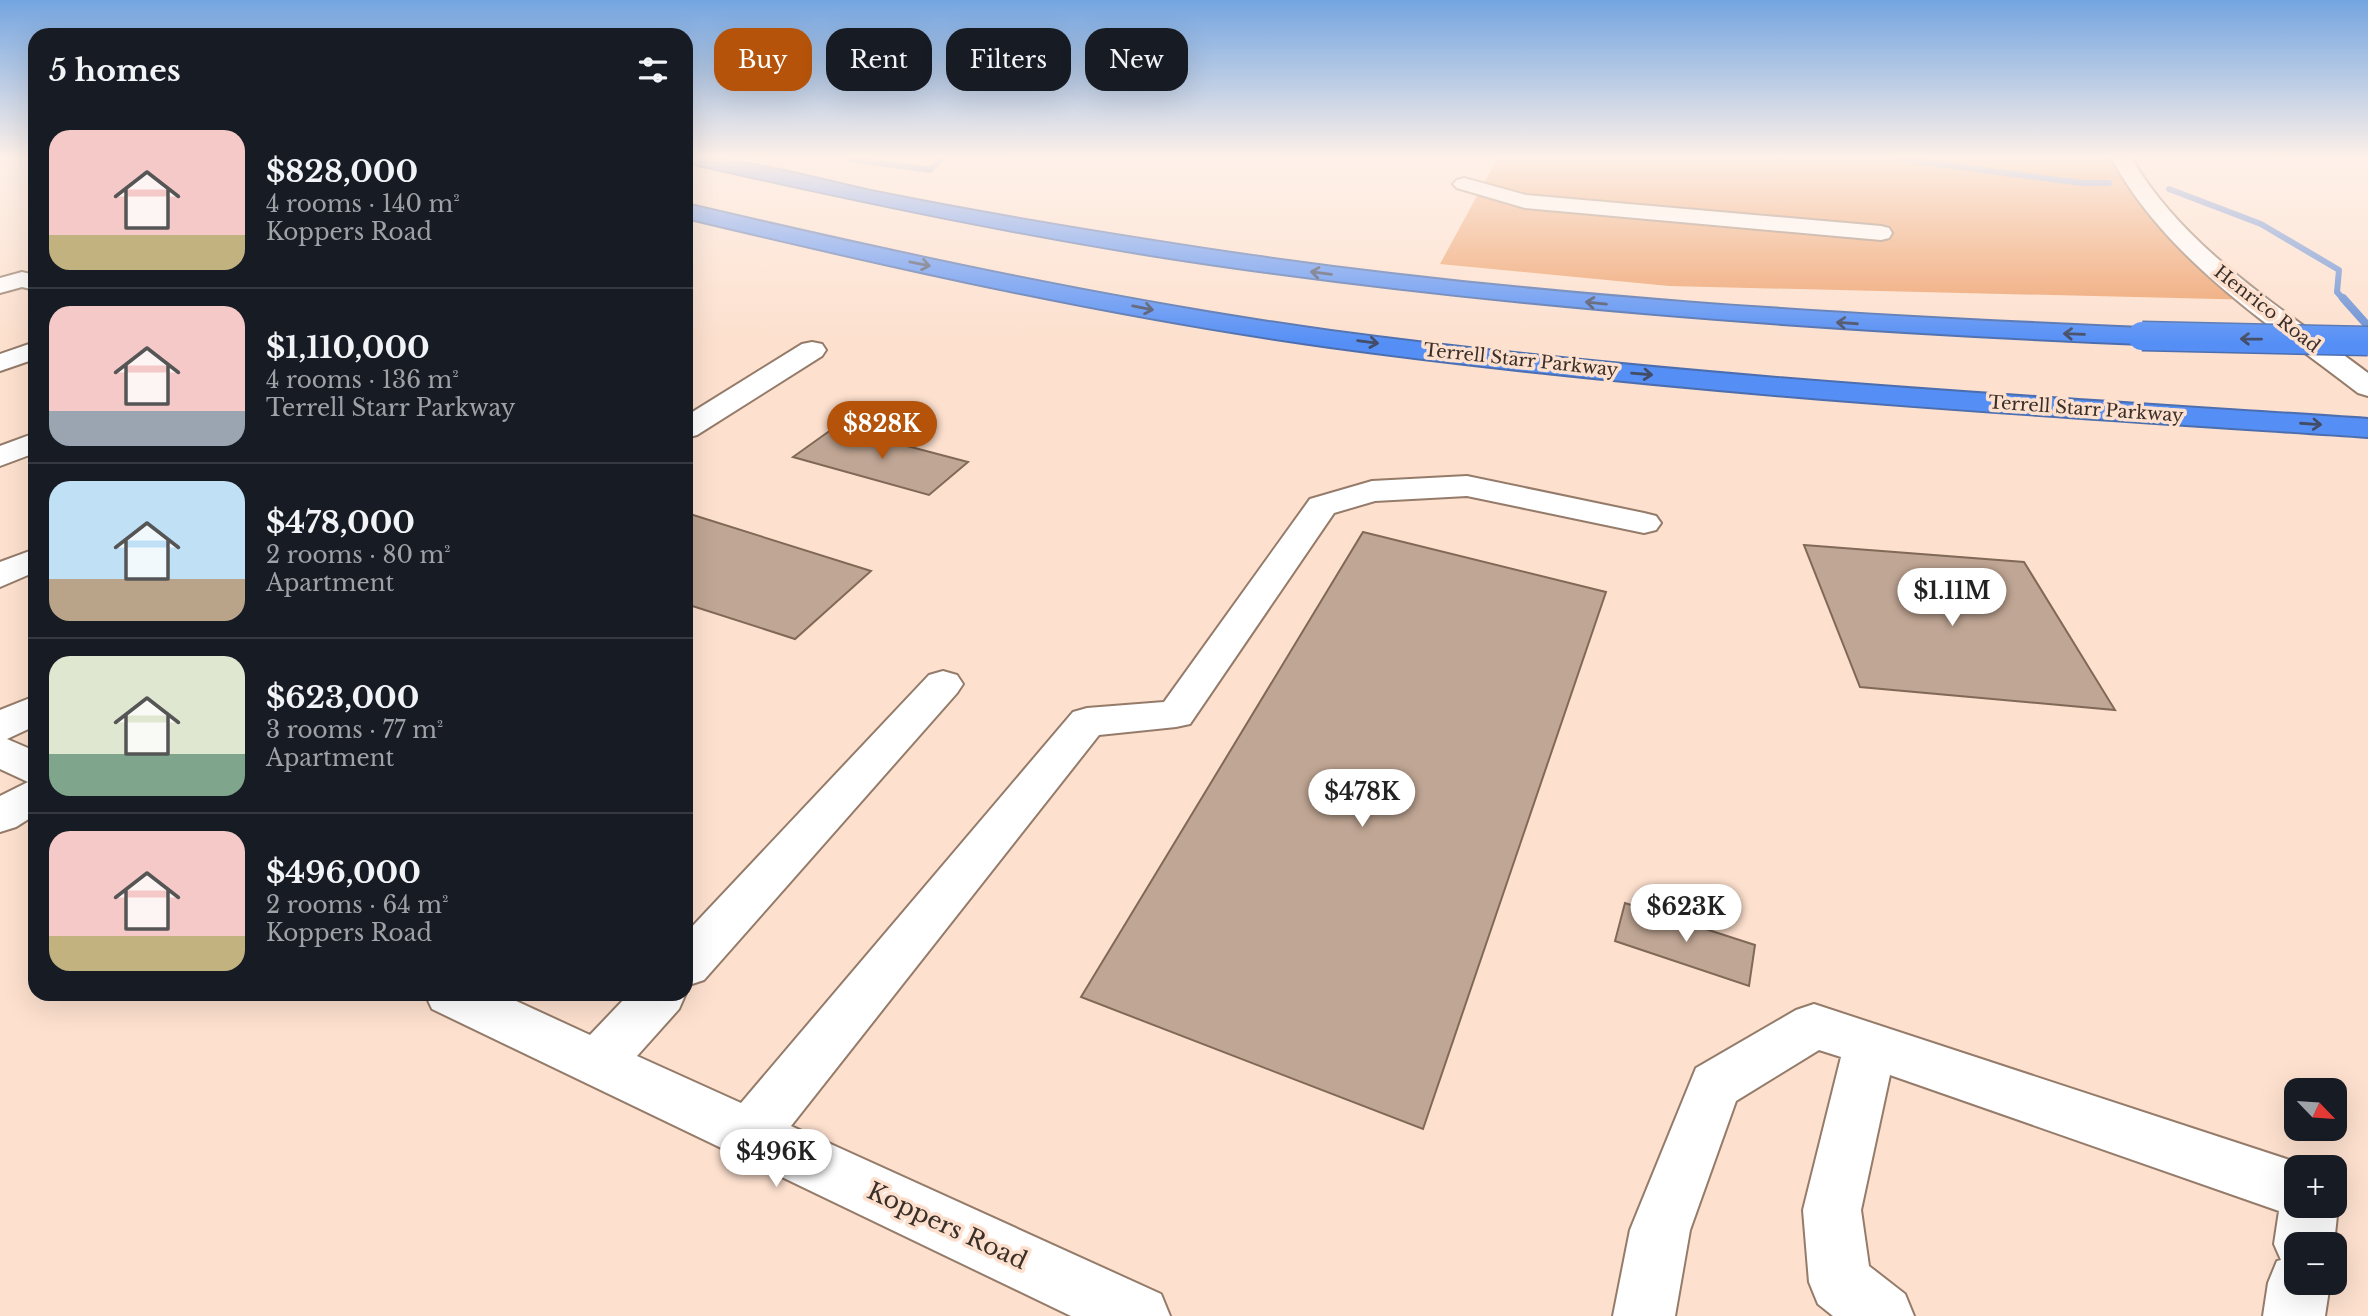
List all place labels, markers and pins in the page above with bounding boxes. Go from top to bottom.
pin: $828K [833,402,931,461]
pin: $1.11M [1895,568,2009,628]
pin: $478K [1313,770,1411,829]
pin: $623K [1637,884,1735,944]
pin: $496K [727,1130,825,1189]

